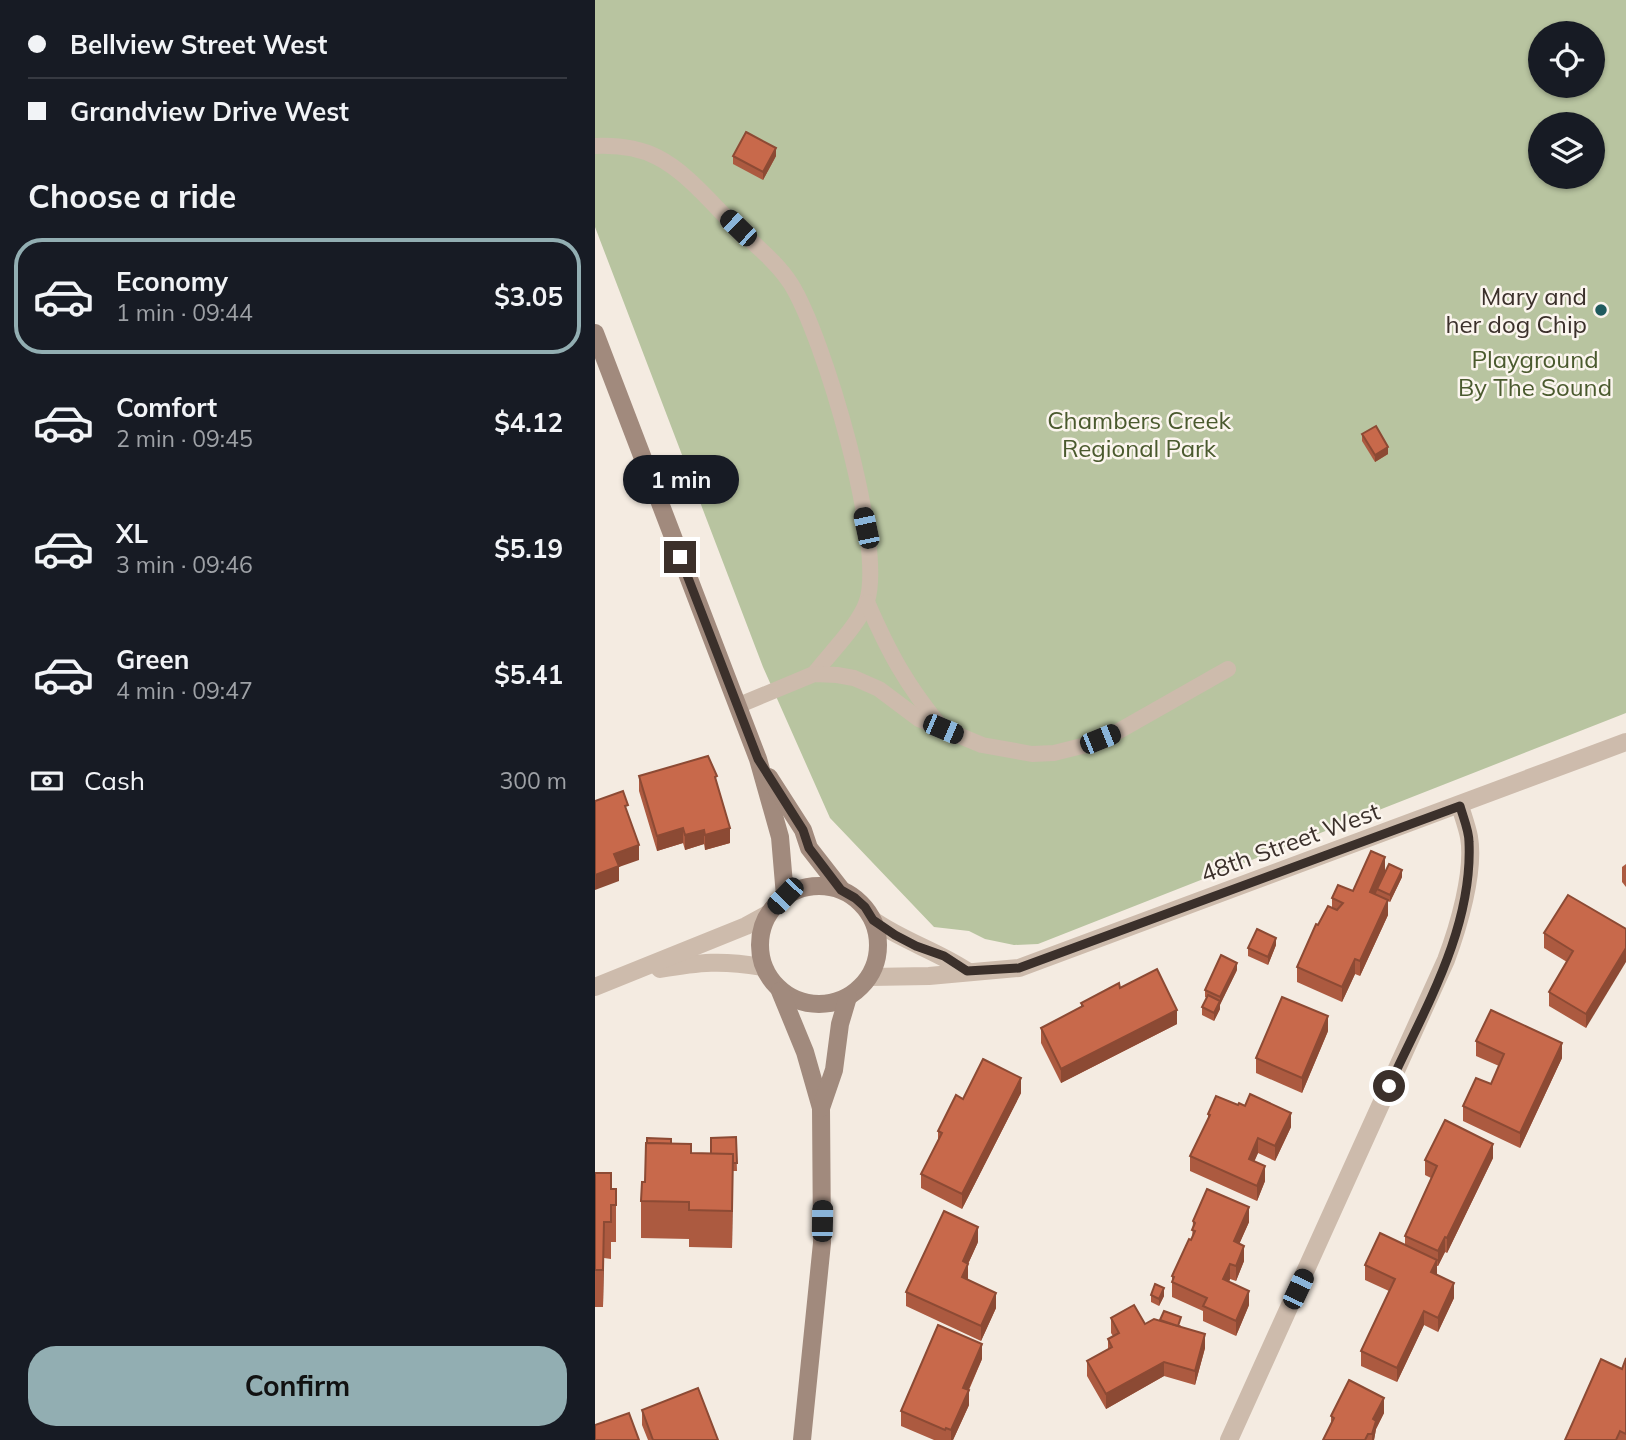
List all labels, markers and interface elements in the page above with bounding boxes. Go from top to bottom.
map controls [1528,21,1605,189]
button: locate [1528,21,1605,98]
text: Bellview Street West [70,28,327,61]
text: Grandview Drive West [70,95,349,128]
button: layers [1528,112,1605,189]
text: Choose a ride [28,176,236,216]
car [716,206,761,250]
icon: car [32,265,95,328]
text: Economy [116,265,228,298]
text: $3.05 [494,280,563,313]
place label: Mary and her dog Chip [1445,281,1587,339]
text: 1 min · 09:44 [116,298,253,327]
marker: Mary and her dog Chip [1593,302,1609,318]
park label: Playground By The Sound [1458,344,1612,402]
icon: car [32,391,95,454]
text: Comfort [116,391,217,424]
park label: Chambers Creek Regional Park [1047,405,1231,463]
text: $4.12 [494,406,563,439]
text: 2 min · 09:45 [116,424,253,453]
callout: 1 min [622,456,738,504]
text: 1 min [651,465,711,494]
car [852,505,881,551]
icon: car [32,517,95,580]
text: XL [116,517,148,550]
text: $5.19 [494,532,563,565]
route end [664,541,696,573]
text: 3 min · 09:46 [116,550,253,579]
icon: car [32,643,95,706]
text: Green [116,643,189,676]
text: $5.41 [494,658,563,691]
text: 4 min · 09:47 [116,676,253,705]
car [920,711,967,747]
car [1077,721,1124,757]
icon: cash [28,762,66,800]
text: Cash [84,764,145,797]
text: 300 m [499,766,567,795]
street label: 48th Street West [1196,796,1384,888]
car [763,874,808,918]
route start [1373,1070,1405,1102]
car [812,1200,833,1242]
car [1280,1266,1317,1312]
button: Confirm [28,1346,567,1426]

